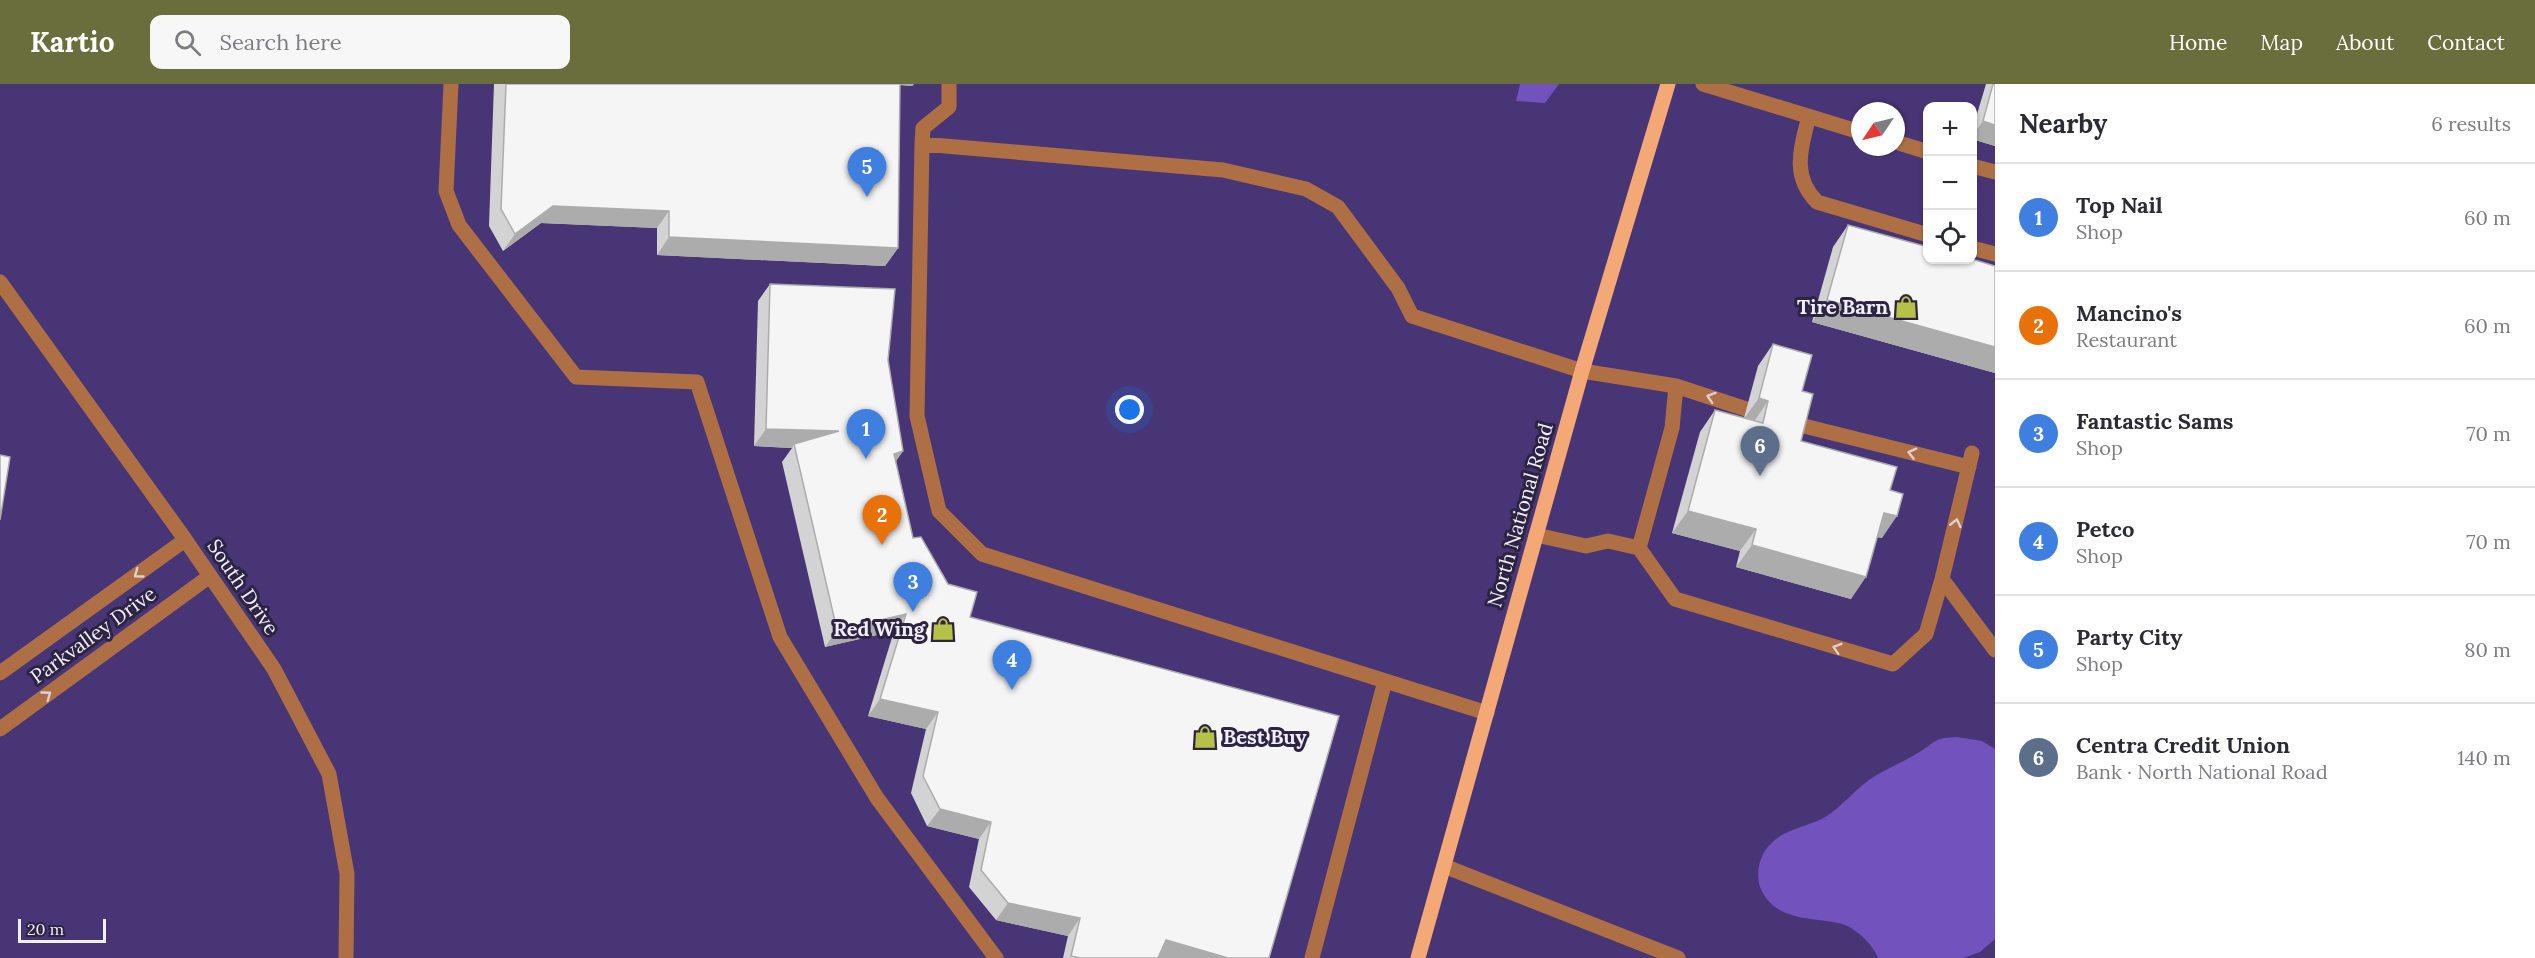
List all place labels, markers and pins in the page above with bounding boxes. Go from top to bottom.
pin: 5 [848,147,886,197]
place label: Tire Barn [1797,294,1888,319]
shop icon: Tire Barn [1893,294,1919,320]
pin: 1 [846,410,886,459]
pin: 6 [1740,426,1780,476]
pin: 2 [862,496,902,545]
pin: 3 [894,562,932,612]
place label: Red Wing [833,616,926,641]
shop icon: Red Wing [930,616,956,642]
pin: 4 [992,640,1032,690]
shop icon: Best Buy [1192,724,1218,750]
place label: Best Buy [1223,724,1306,749]

